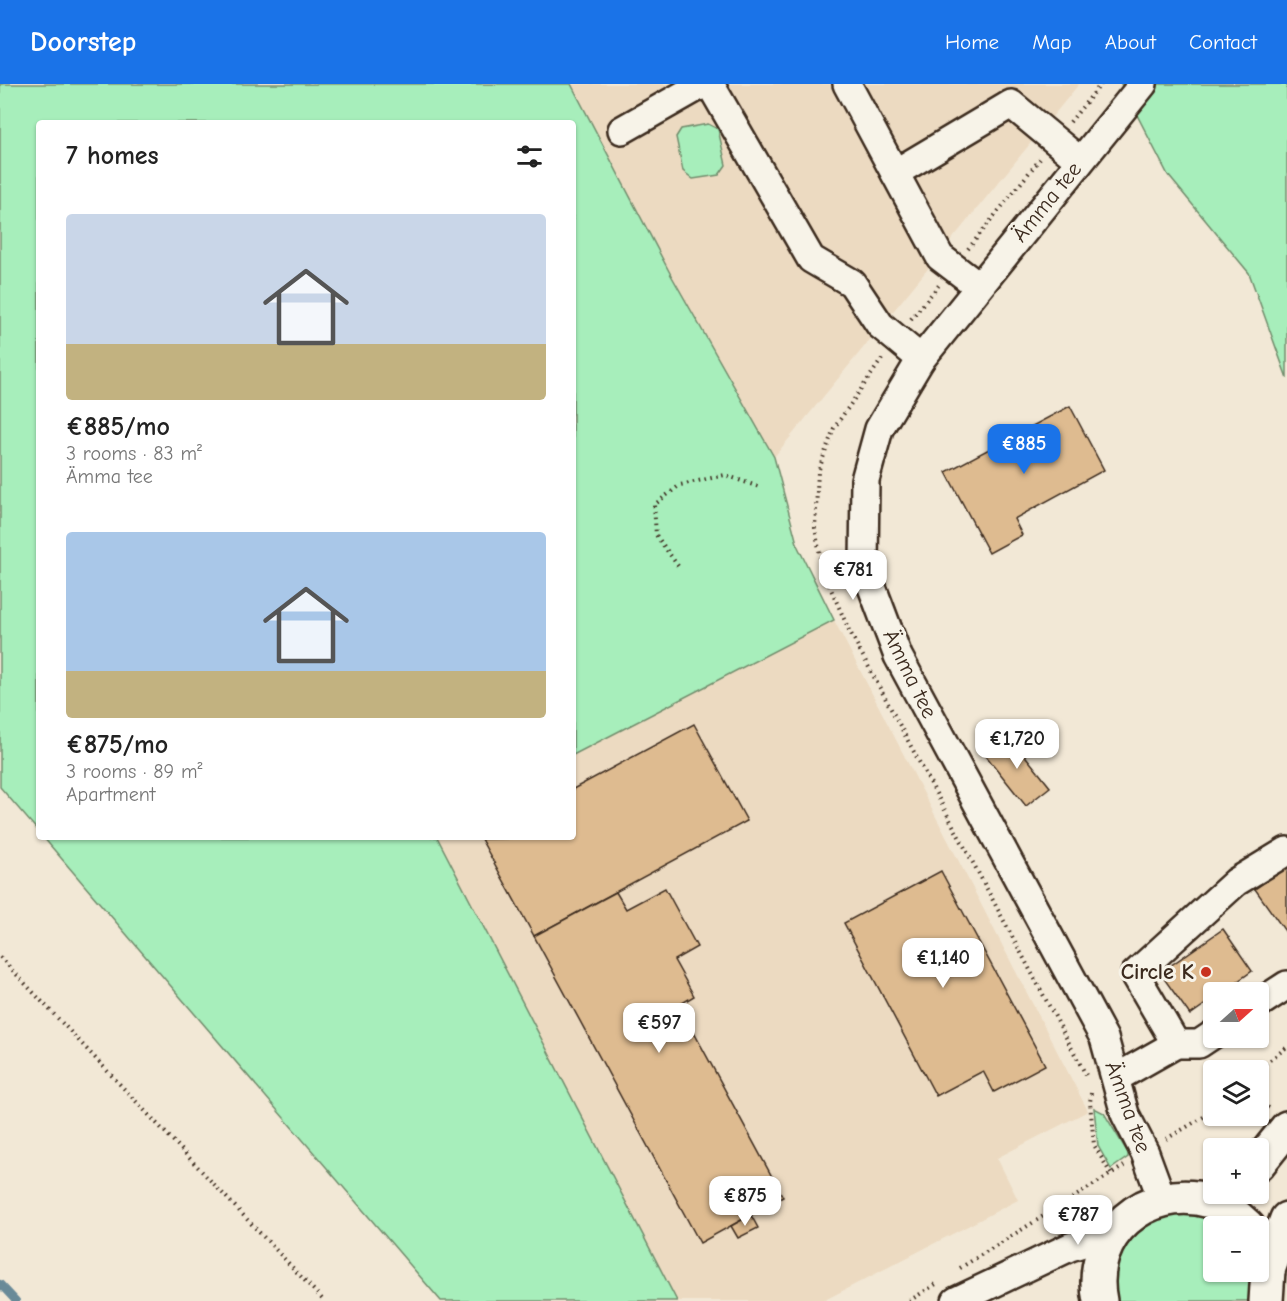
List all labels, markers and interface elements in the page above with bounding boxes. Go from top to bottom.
text: Doorstep [30,26,136,58]
text: Home [945,30,999,54]
text: Map [1032,30,1072,54]
text: About [1105,30,1156,54]
text: Contact [1189,30,1257,54]
icon: filters [513,140,546,173]
text: 7 homes [66,141,159,171]
street label: Ämma tee [1007,157,1087,247]
icon: home [252,253,360,361]
text: €885/mo [66,412,170,442]
pin: €885 [988,424,1060,475]
text: €885 [1002,432,1046,455]
text: 3 rooms · 83 m² [66,442,202,465]
text: Ämma tee [66,465,153,488]
pin: €781 [817,550,889,601]
text: €781 [833,558,873,581]
icon: home [252,571,360,679]
street label: Ämma tee [877,625,943,723]
pin: €1,720 [968,719,1066,770]
text: €1,720 [989,727,1045,750]
text: €875/mo [66,730,168,760]
text: 3 rooms · 89 m² [66,760,202,783]
text: Apartment [66,783,156,806]
pin: €1,140 [894,938,992,989]
text: €1,140 [916,946,970,969]
place label: Circle K [1121,959,1194,985]
marker: Circle K [1199,965,1213,979]
north arrow [1203,982,1269,1048]
map controls [1203,982,1269,1282]
pin: €597 [623,1003,695,1054]
text: €597 [637,1011,681,1034]
street label: Ämma tee [1099,1058,1157,1156]
button: layers [1203,1060,1269,1126]
button: + [1203,1138,1269,1204]
pin: €875 [709,1176,781,1227]
text: €875 [723,1184,767,1207]
pin: €787 [1042,1195,1114,1246]
text: €787 [1057,1203,1099,1226]
button: − [1203,1216,1269,1282]

